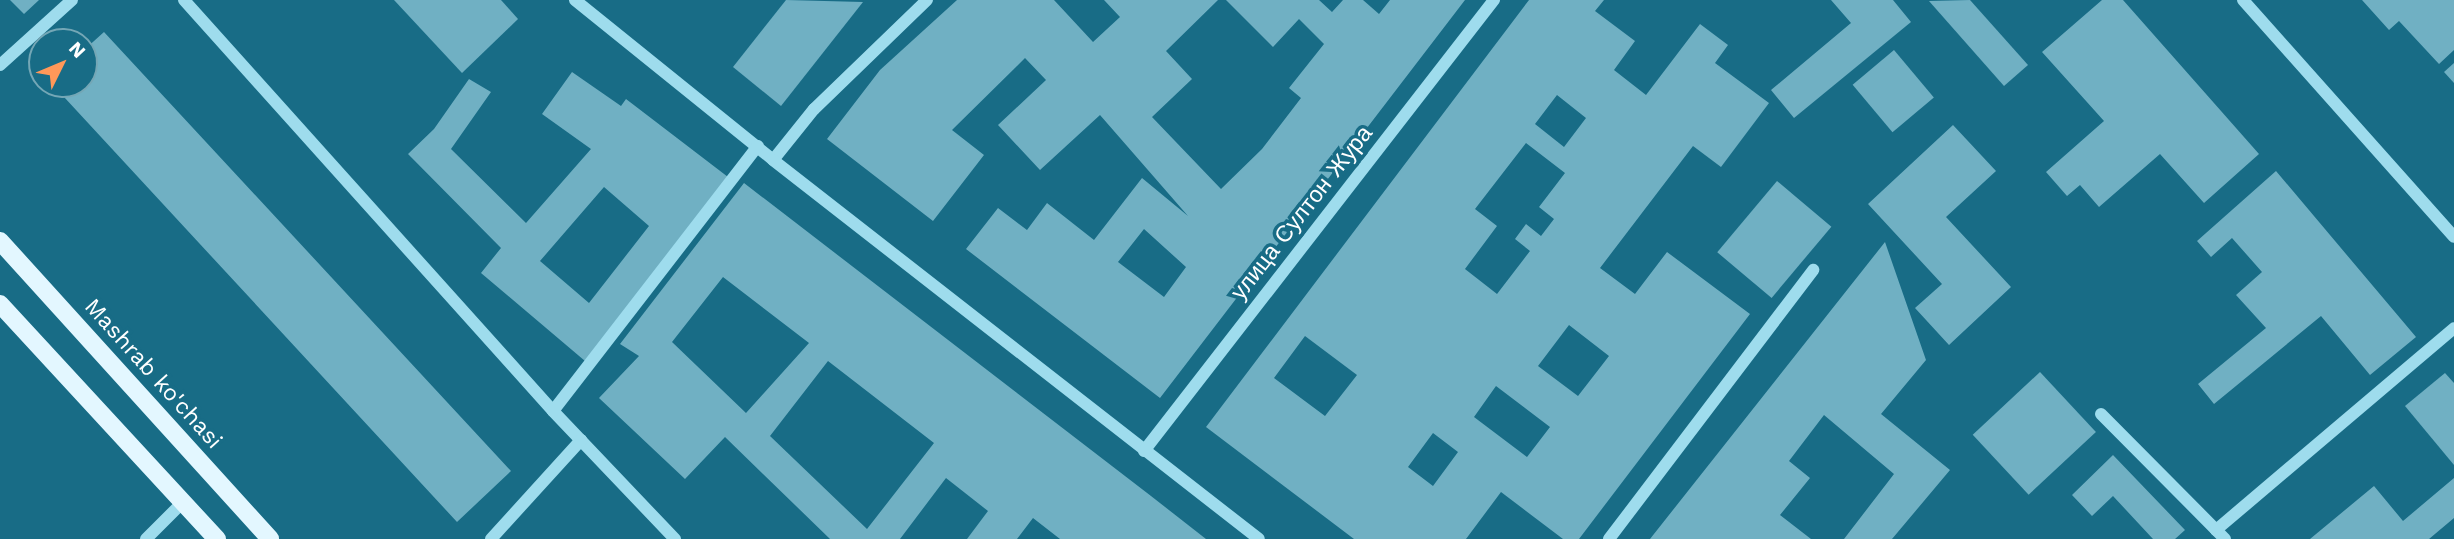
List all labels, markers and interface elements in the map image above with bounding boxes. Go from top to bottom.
north arrow [28,28,98,98]
text: N [64,37,90,63]
street label: улица Султон Жура [1225,120,1379,306]
street label: Mashrab ko'chasi [78,293,228,455]

